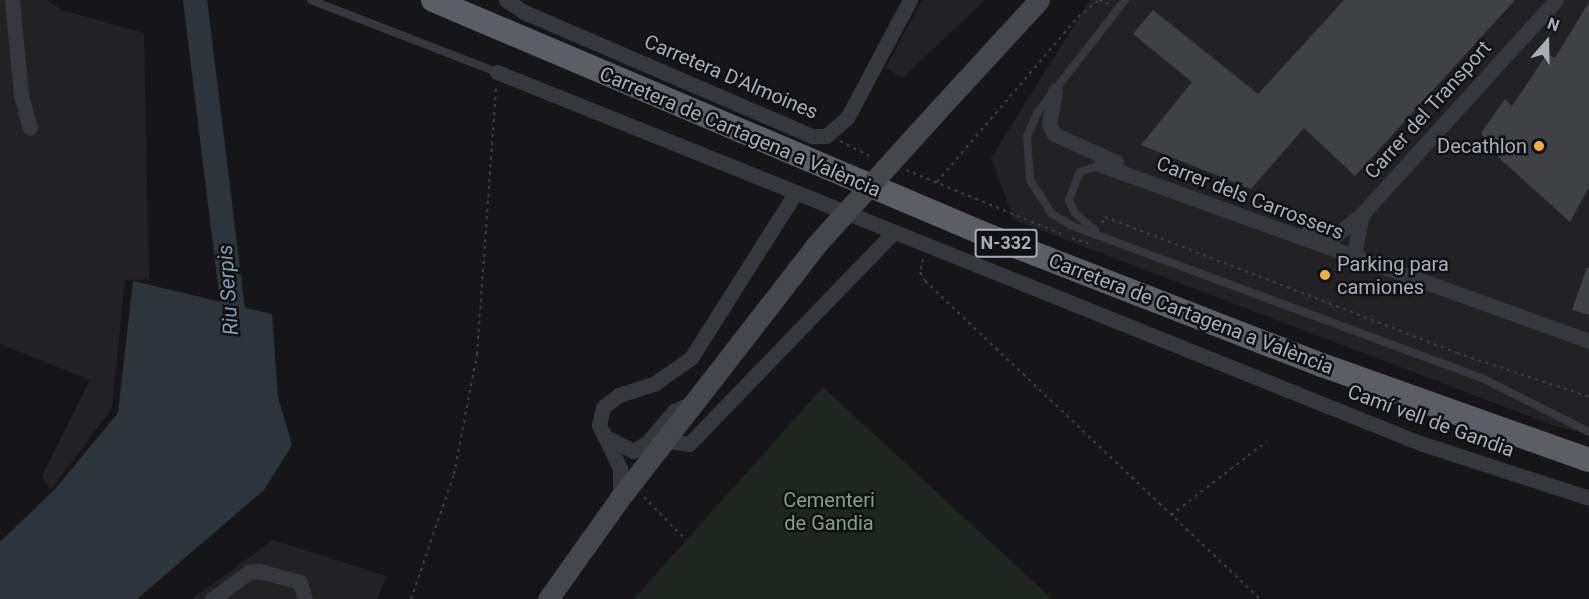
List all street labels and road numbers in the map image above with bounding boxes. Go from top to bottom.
street label: Carretera D'Almoines [641,30,821,124]
street label: Carrer del Transport [1360,36,1496,184]
street label: Carretera de Cartagena a València [596,62,884,202]
street label: Carrer dels Carrossers [1153,151,1347,245]
road number: N-332 [974,228,1038,258]
street label: Carretera de Cartagena a València [1045,248,1337,380]
street label: Camí vell de Gandia [1344,380,1518,462]

